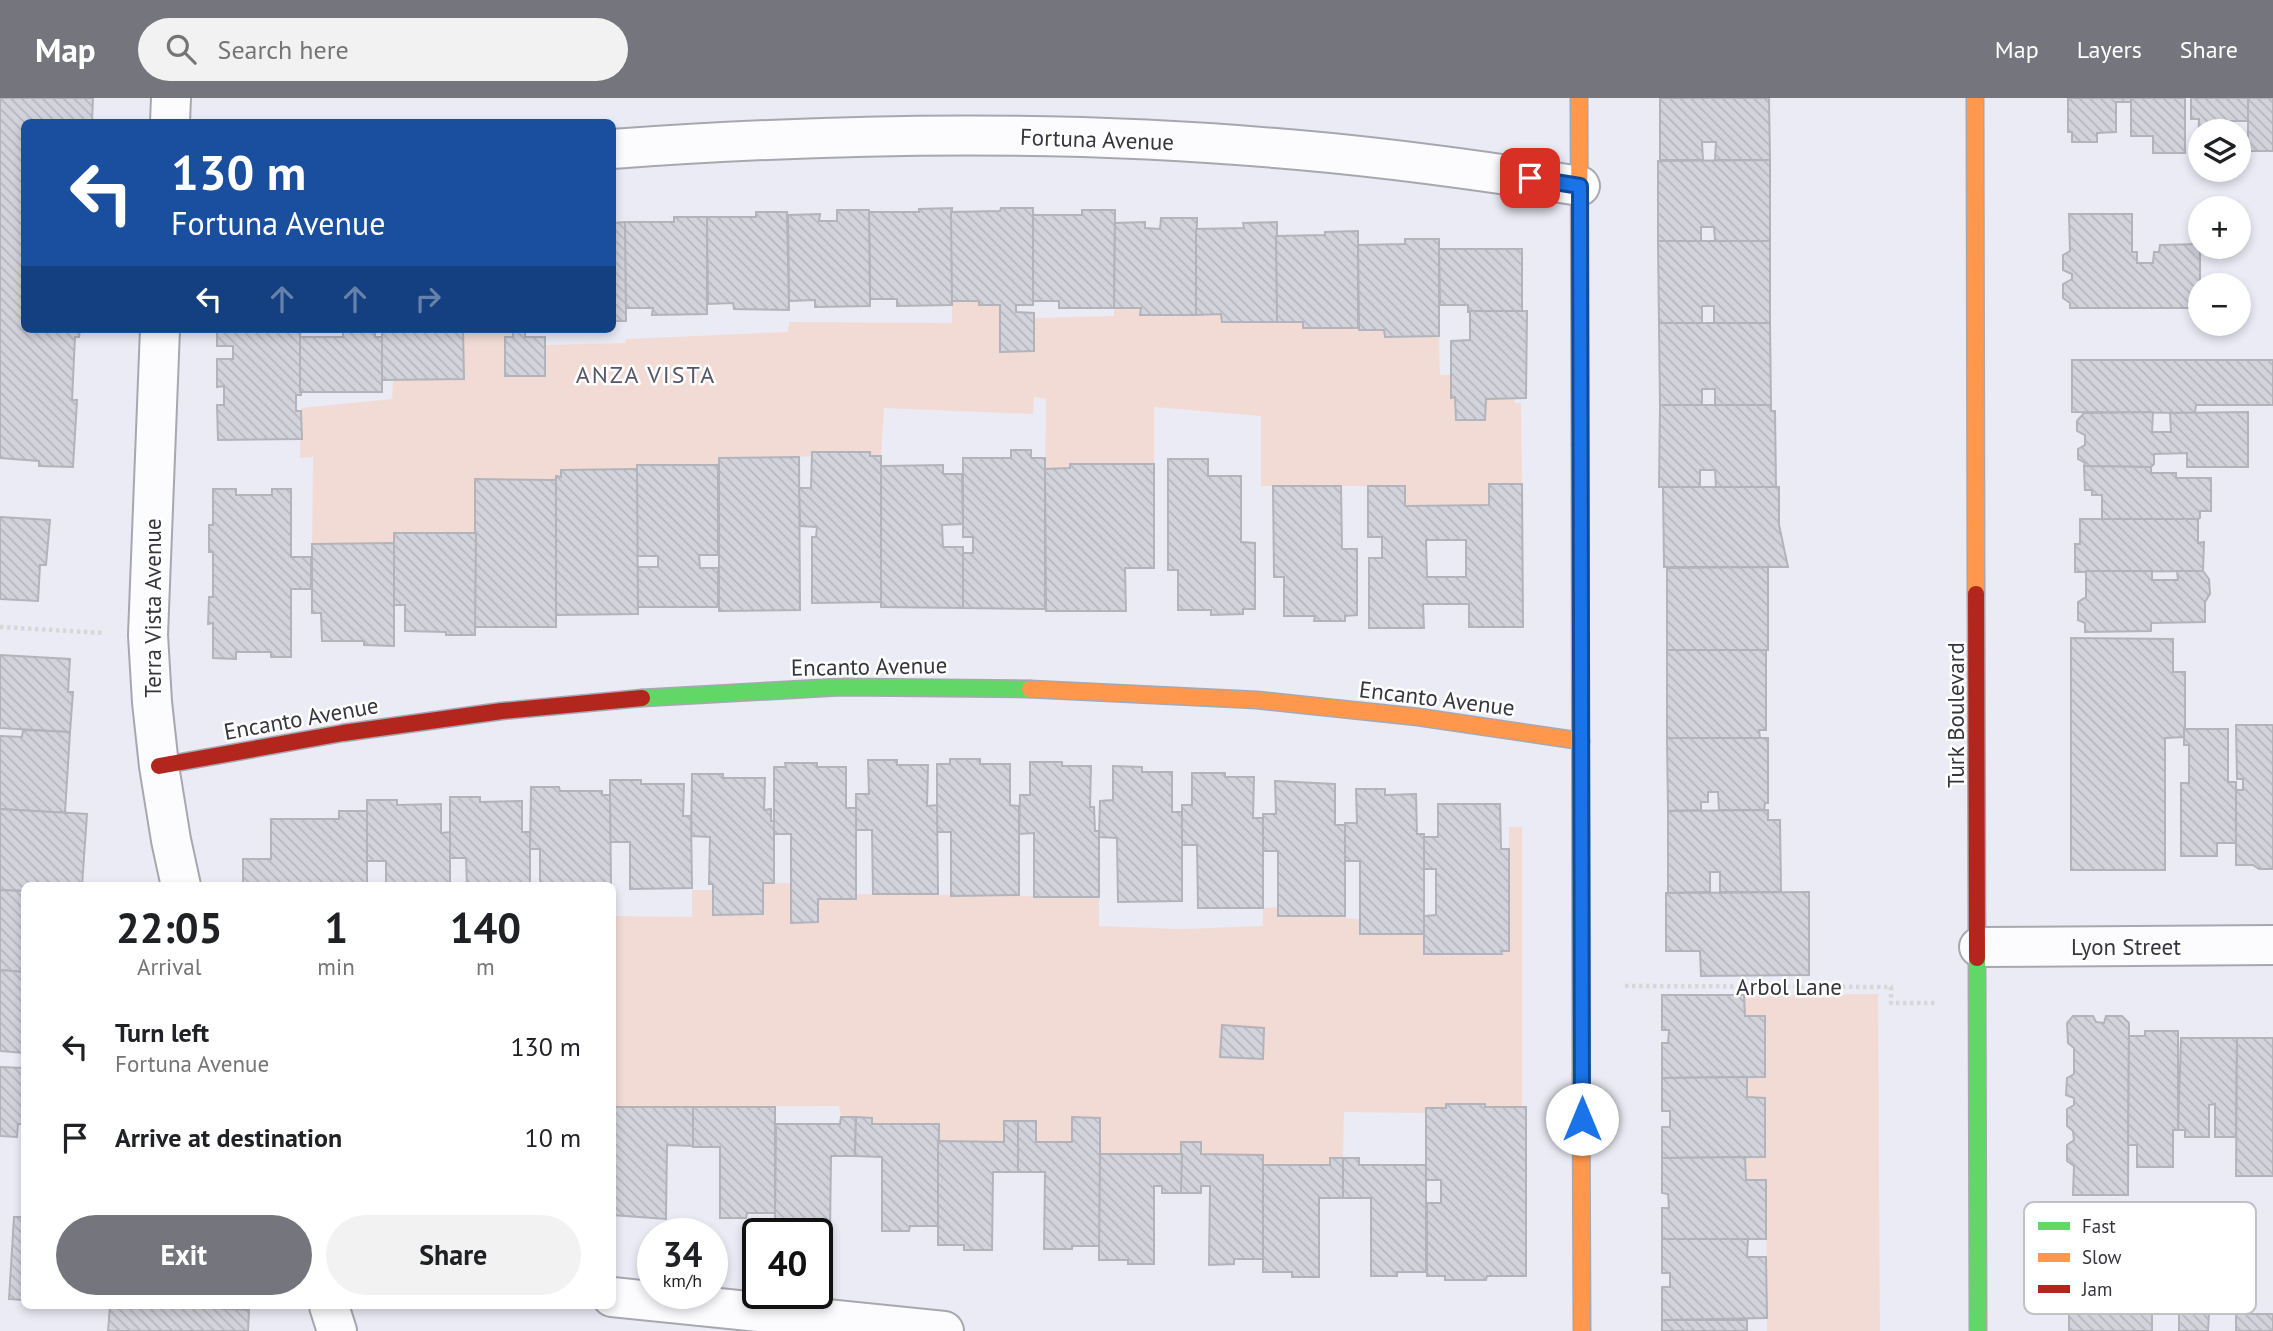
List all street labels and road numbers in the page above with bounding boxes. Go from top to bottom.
street label: Fortuna Avenue [1019,122,1175,156]
street label: Terra Vista Avenue [138,518,167,698]
street label: Turk Boulevard [1941,642,1970,788]
street label: Encanto Avenue [791,650,947,682]
street label: Encanto Avenue [1358,674,1516,722]
street label: Encanto Avenue [221,690,381,746]
street label: Lyon Street [2071,932,2181,961]
street label: Arbol Lane [1736,972,1842,1001]

